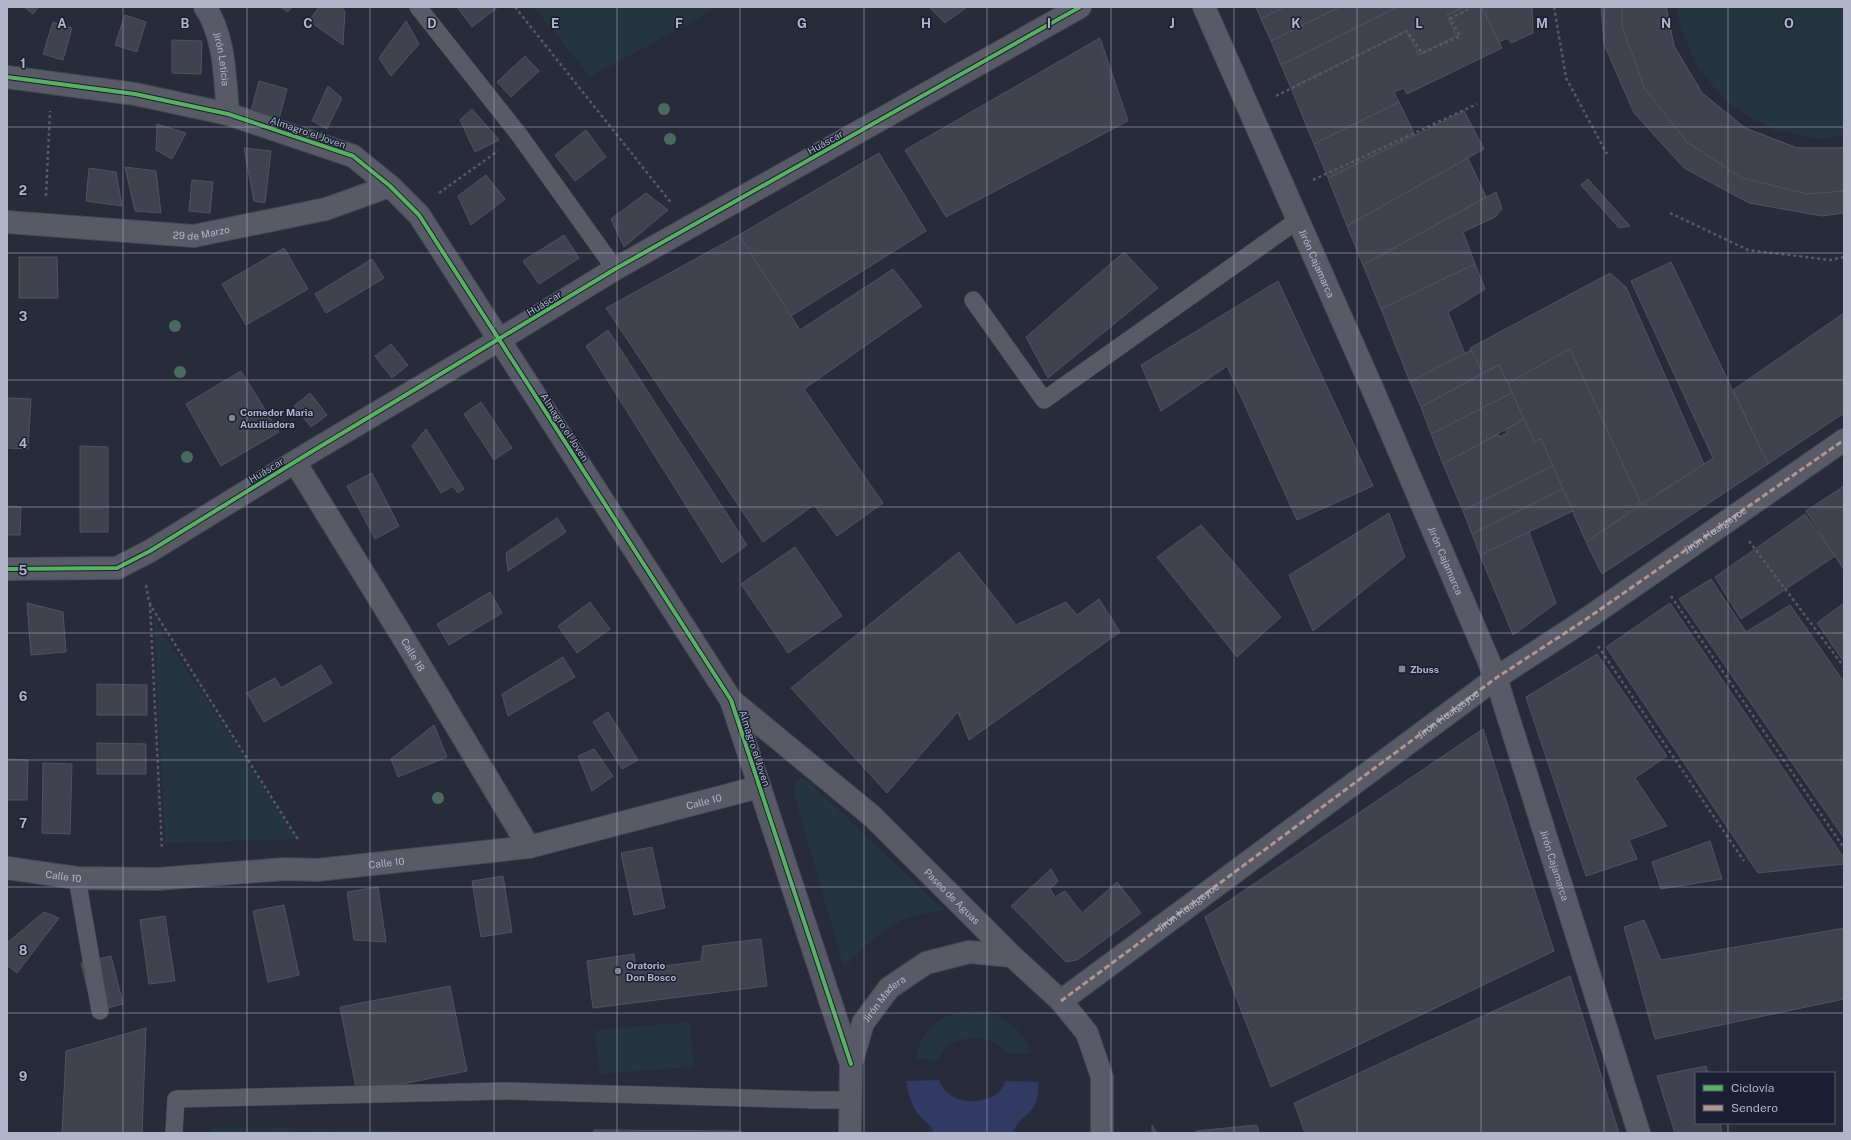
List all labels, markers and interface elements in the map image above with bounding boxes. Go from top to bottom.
text: A [57,16,67,31]
text: B [181,16,190,31]
text: C [303,16,313,31]
text: D [427,16,437,31]
text: E [551,16,559,31]
text: F [675,16,683,31]
text: G [797,16,807,31]
text: H [921,16,931,31]
text: I [1047,16,1051,31]
text: J [1169,16,1175,31]
text: K [1291,16,1301,31]
text: L [1415,16,1423,31]
text: M [1536,16,1548,31]
text: N [1661,16,1671,31]
text: O [1784,16,1794,31]
street label: Jirón Leticia [211,30,232,86]
text: 1 [20,56,26,71]
street label: Almagro el Joven [269,113,348,151]
street label: Huáscar [805,127,845,157]
text: 2 [19,183,27,198]
street label: 29 de Marzo [172,223,231,242]
street label: Jirón Cajamarca [1297,227,1337,299]
street label: Huáscar [524,288,564,318]
text: 3 [19,309,28,324]
street label: Almagro el Joven [538,391,592,464]
place label: Comedor Maria Auxiliadora [240,406,314,430]
marker: Comedor Maria Auxiliadora [227,413,237,423]
text: 4 [19,436,28,451]
street label: Huáscar [246,455,286,485]
street label: Jirón Hualgayoc [1681,504,1749,556]
street label: Jirón Cajamarca [1426,524,1466,597]
text: 5 [19,563,28,578]
street label: Calle 18 [399,636,428,673]
place label: Zbuss [1410,663,1439,675]
marker: Zbuss [1397,664,1407,674]
street label: Jirón Hualgayoc [1415,687,1481,741]
text: 6 [19,689,28,704]
street label: Almagro el Joven [737,709,773,788]
street label: Calle 10 [685,791,723,812]
text: 7 [19,816,27,831]
street label: Jirón Cajamarca [1538,828,1572,902]
street label: Calle 10 [368,855,405,870]
street label: Paseo de Aguas [922,866,983,927]
street label: Calle 10 [45,868,82,884]
street label: Jirón Hualgayoc [1155,880,1221,934]
text: 8 [19,943,28,958]
place label: Oratorio Don Bosco [626,959,677,983]
marker: Oratorio Don Bosco [613,966,623,976]
street label: Jirón Madera [860,973,908,1025]
text: 9 [19,1069,27,1084]
legend [1695,1072,1835,1124]
text: Ciclovía [1731,1081,1774,1095]
text: Sendero [1731,1101,1778,1115]

